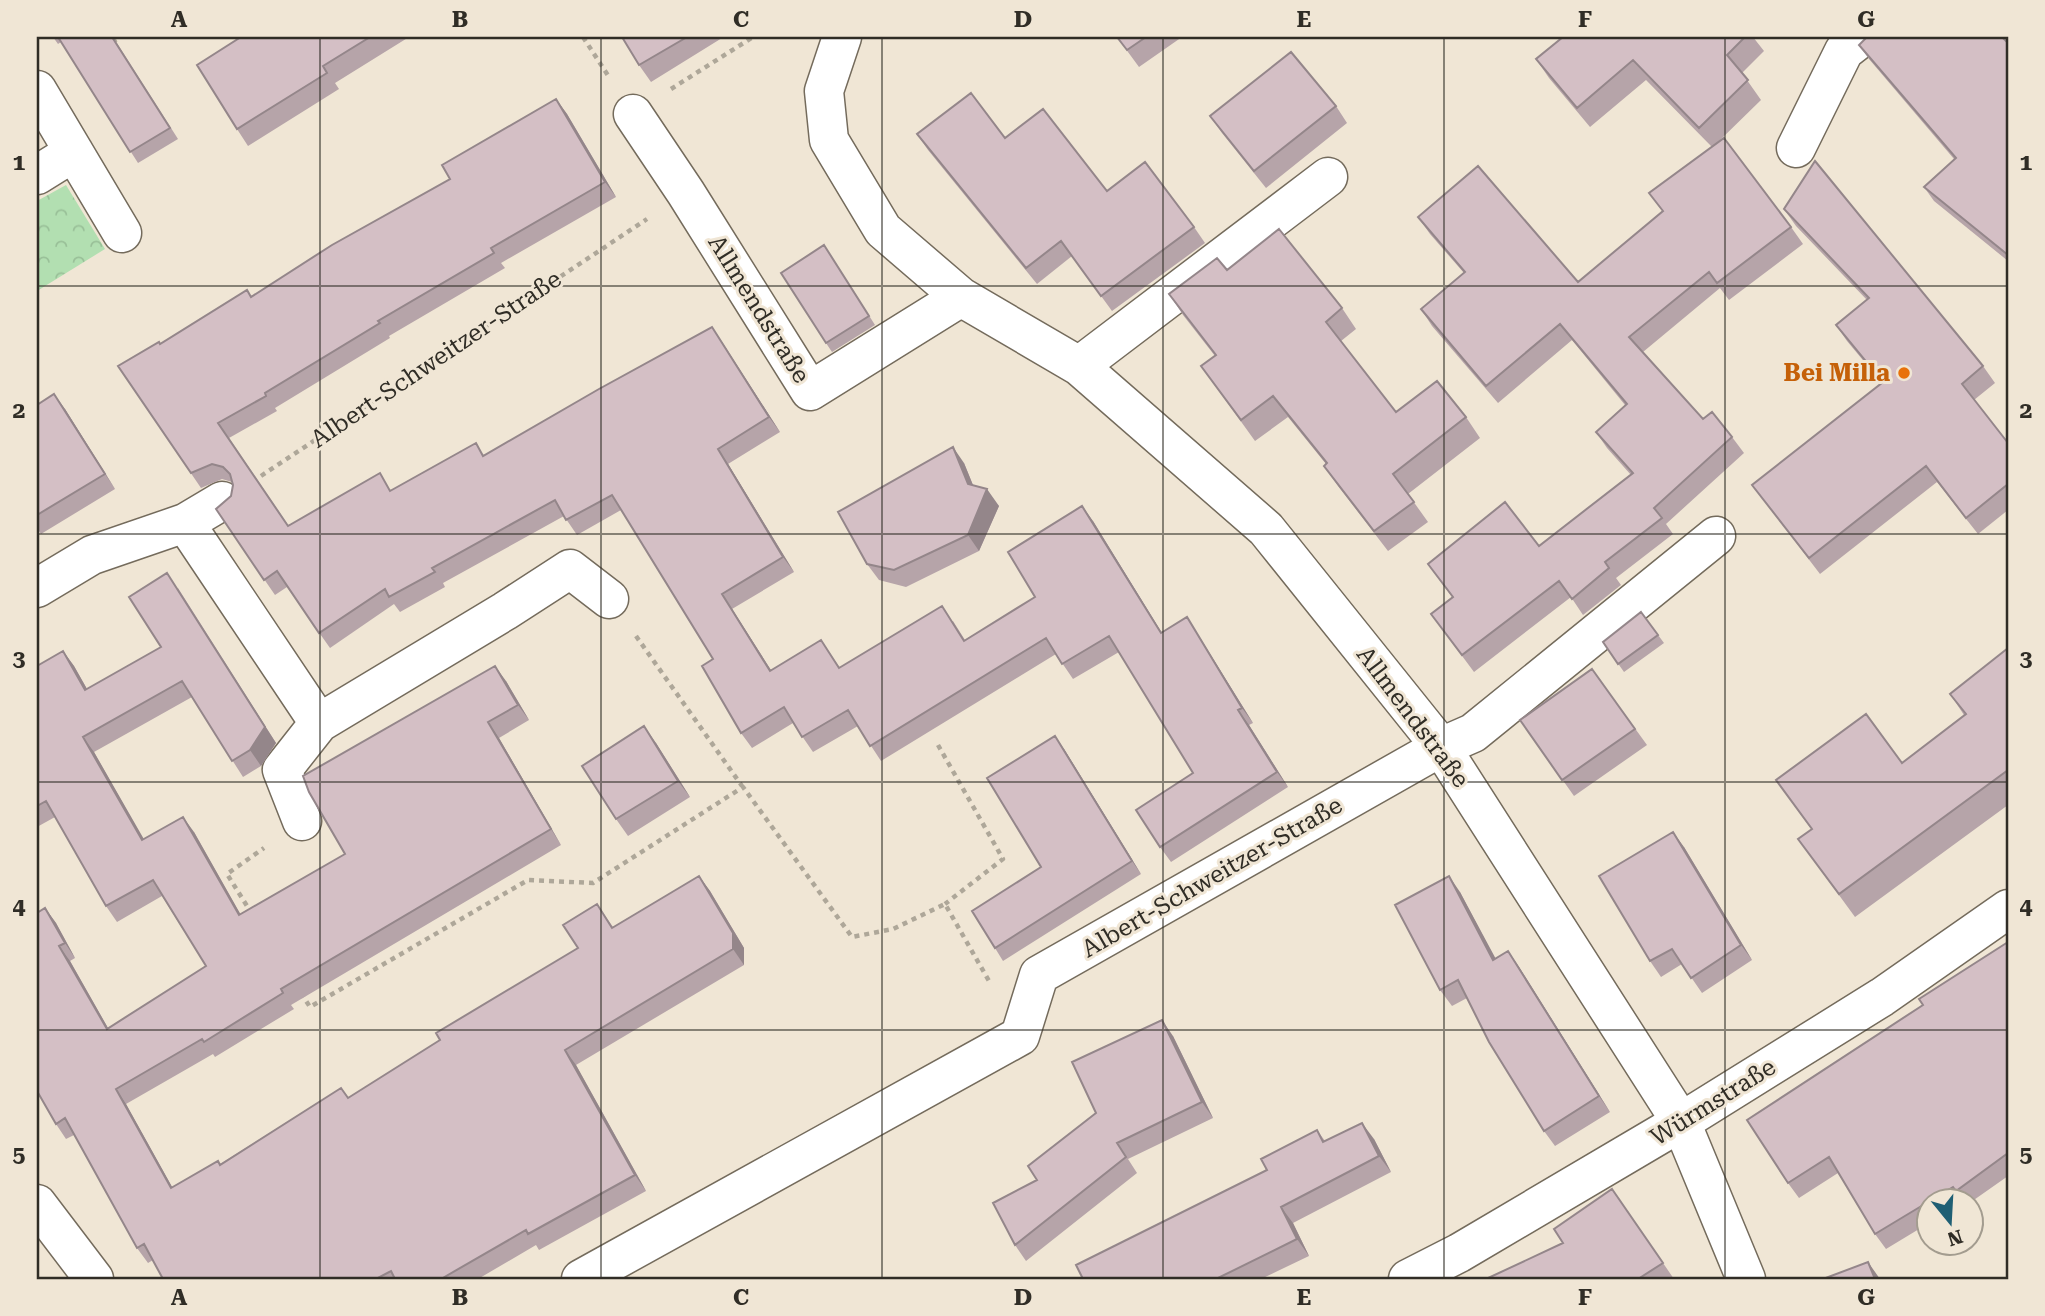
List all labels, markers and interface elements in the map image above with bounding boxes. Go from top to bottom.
text: A [171,6,188,33]
text: B [452,6,468,33]
text: C [733,6,749,33]
text: D [1014,6,1032,33]
text: E [1297,6,1311,33]
text: F [1578,6,1592,33]
text: G [1857,6,1875,33]
text: 1 [13,149,26,176]
text: 1 [2020,149,2033,176]
street label: Allmendstraße [702,230,816,388]
street label: Albert-Schweitzer-Straße [305,265,567,453]
place label: Bei Milla [1783,359,1890,387]
marker: Bei Milla [1896,365,1912,381]
text: 2 [13,397,25,424]
text: 2 [2020,397,2032,424]
street label: Allmendstraße [1351,641,1475,793]
text: 3 [13,645,26,672]
text: 3 [2020,645,2033,672]
street label: Albert-Schweitzer-Straße [1077,791,1347,963]
text: 4 [13,893,26,920]
text: 4 [2020,893,2033,920]
street label: Würmstraße [1645,1053,1781,1151]
text: 5 [13,1141,26,1168]
text: 5 [2020,1141,2033,1168]
north arrow [1916,1186,1986,1256]
text: N [1944,1224,1966,1251]
text: A [171,1284,188,1311]
text: B [452,1284,468,1311]
text: C [733,1284,749,1311]
text: D [1014,1284,1032,1311]
text: E [1297,1284,1311,1311]
text: F [1578,1284,1592,1311]
text: G [1857,1284,1875,1311]

